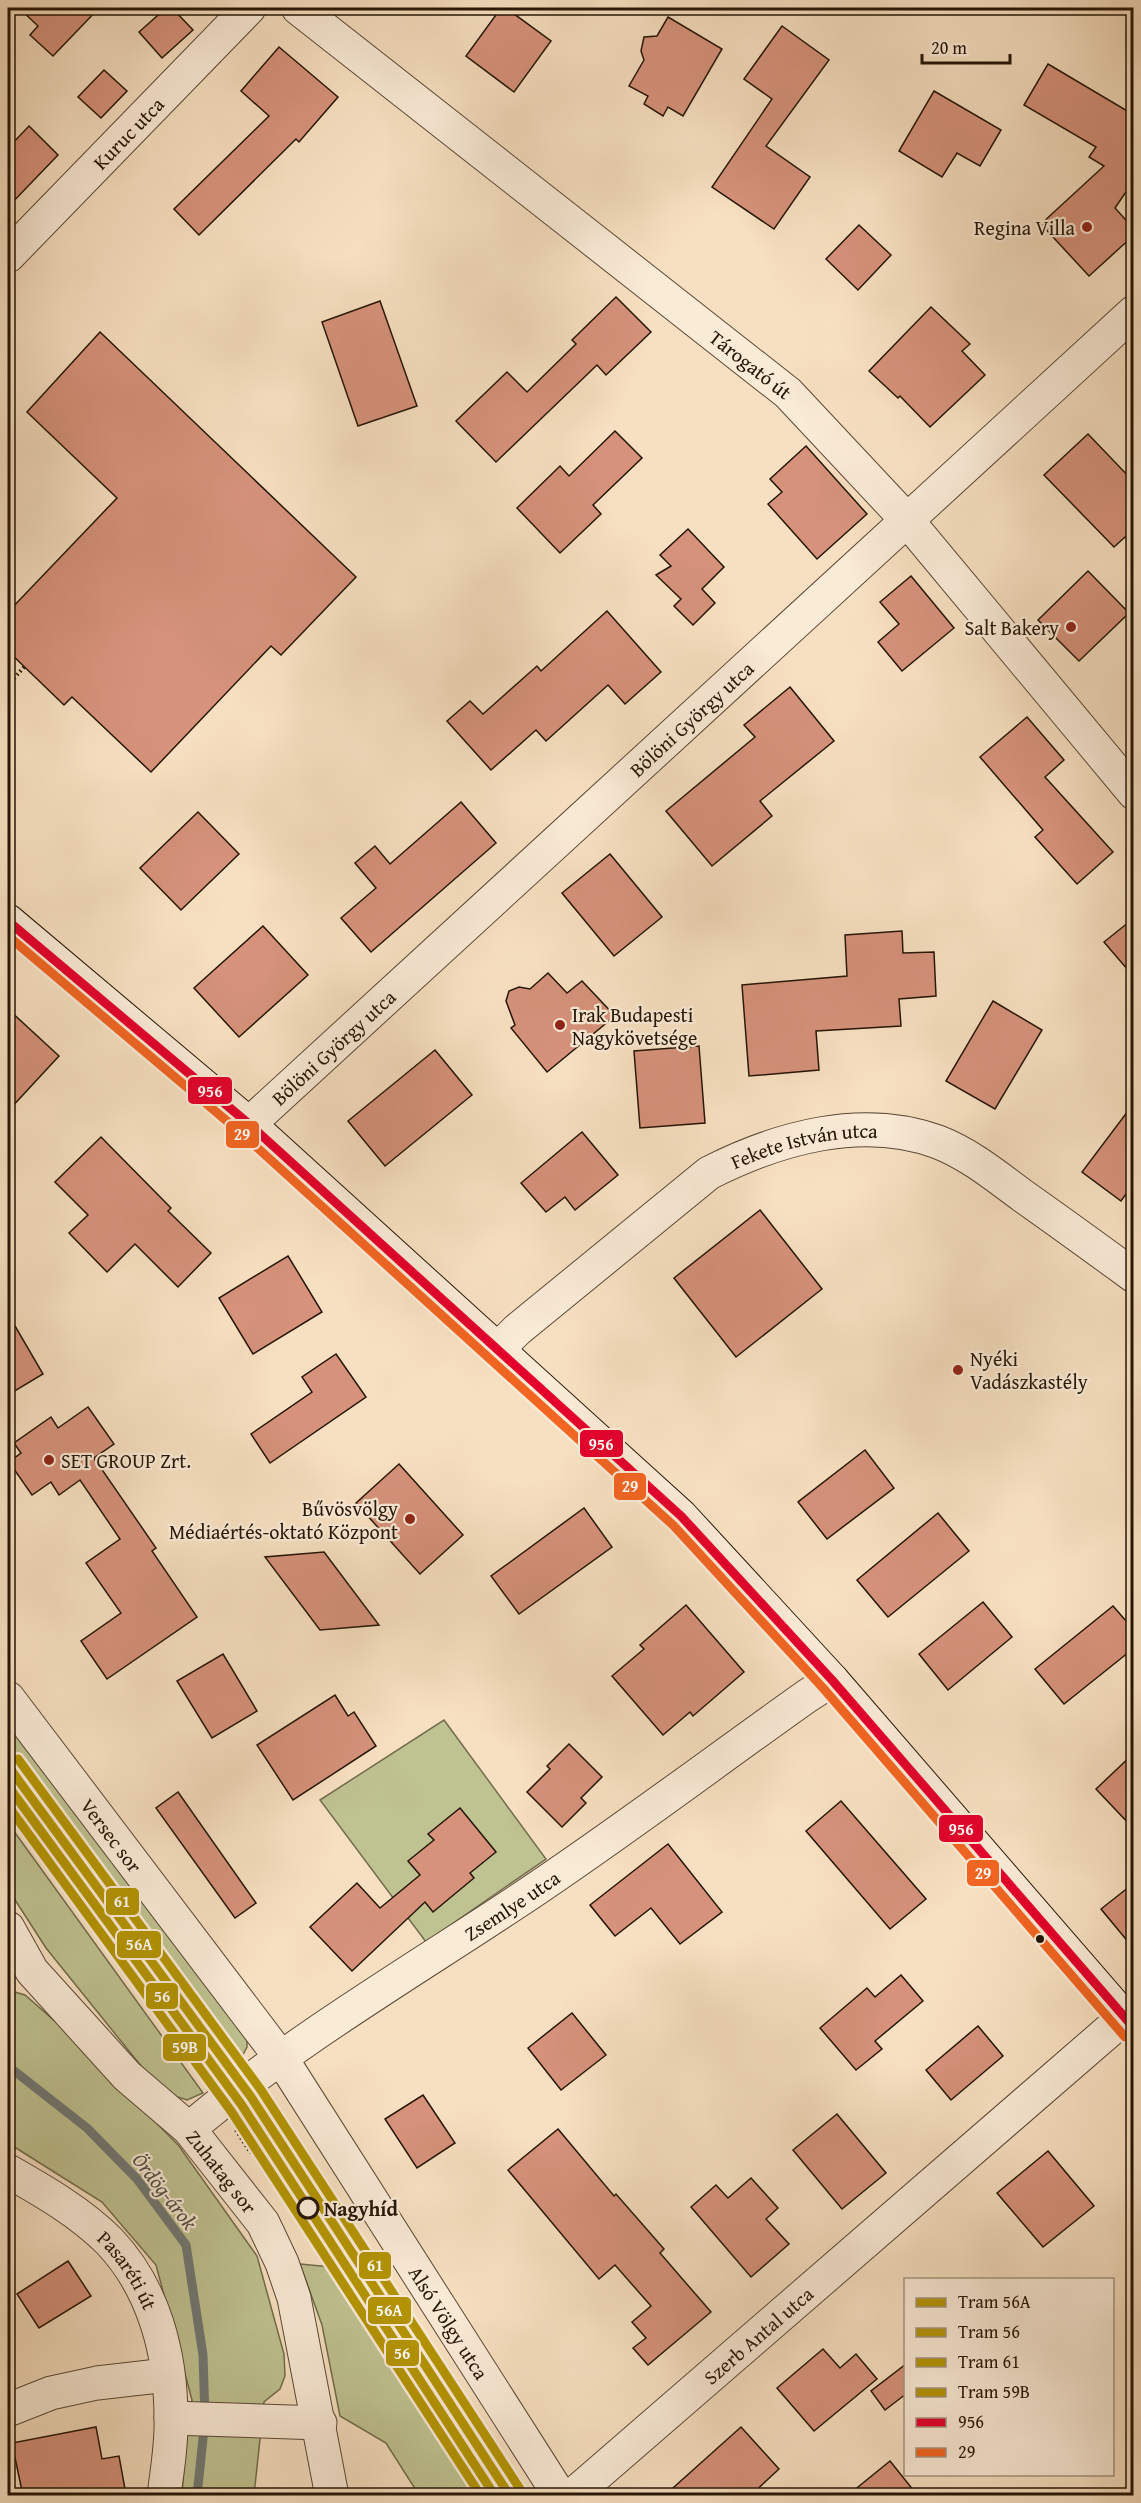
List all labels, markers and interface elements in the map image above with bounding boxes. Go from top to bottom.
scale bar [922,27,1010,65]
text: 20 m [931,34,967,61]
street label: Kuruc utca [86,89,170,175]
place label: Regina Villa [974,213,1076,242]
marker: Regina Villa [1080,220,1094,234]
street label: Tárogató út [703,322,798,405]
place label: Salt Bakery [965,613,1059,642]
marker: Salt Bakery [1064,620,1078,634]
street label: Bölöni György utca [623,653,760,783]
street label: Bölöni György utca [264,982,402,1112]
place label: Irak Budapesti Nagykövetsége [572,1000,697,1052]
marker: Irak Budapesti Nagykövetsége [553,1018,567,1032]
line badge: 956 [187,1076,233,1105]
text: 956 [198,1079,222,1103]
street label: Fekete István utca [726,1115,879,1175]
line badge: 29 [225,1120,260,1149]
text: 29 [234,1122,250,1146]
place label: Nyéki Vadászkastély [970,1344,1088,1396]
marker: Nyéki Vadászkastély [951,1363,965,1377]
line badge: 956 [579,1429,624,1458]
text: 956 [589,1432,613,1456]
place label: SET GROUP Zrt. [61,1446,191,1475]
marker: SET GROUP Zrt. [42,1453,56,1467]
line badge: 29 [613,1472,647,1501]
text: 29 [622,1474,638,1498]
place label: Bűvösvölgy Médiaértés-oktató Központ [169,1494,398,1546]
marker: Bűvösvölgy Médiaértés-oktató Központ [403,1512,417,1526]
street label: Versec sor [74,1792,150,1878]
line badge: 956 [938,1814,984,1843]
text: 956 [949,1817,973,1841]
line badge: 29 [966,1859,1000,1887]
text: 29 [975,1861,991,1885]
street label: Zsemlye utca [458,1862,566,1947]
line badge: 61 [105,1887,140,1916]
text: 61 [114,1889,130,1913]
line badge: 56A [116,1930,162,1959]
text: 56A [126,1932,153,1956]
unlabelled marker [1034,1933,1046,1945]
line badge: 56 [145,1982,179,2010]
text: 56 [154,1984,170,2008]
line badge: 59B [162,2033,207,2062]
text: 59B [172,2035,198,2059]
street label: Zuhatag sor [180,2123,264,2219]
water label: Ördög-árok [125,2146,205,2236]
place label: Nagyhíd [324,2194,398,2223]
marker: Nagyhíd [297,2197,319,2219]
street label: Pasaréti út [92,2223,165,2314]
line badge: 61 [358,2251,392,2280]
text: 61 [367,2253,383,2277]
street label: Alsó Völgy utca [402,2260,497,2385]
legend [904,2278,1114,2476]
street label: Szerb Antal utca [697,2279,820,2391]
text: Tram 56A [958,2288,1031,2315]
line badge: 56A [367,2296,412,2325]
text: 56A [376,2298,403,2322]
text: Tram 56 [958,2318,1020,2345]
line badge: 56 [385,2339,420,2367]
text: 56 [394,2341,410,2365]
text: Tram 61 [958,2348,1020,2375]
text: Tram 59B [958,2378,1030,2405]
text: 956 [958,2408,984,2435]
text: 29 [958,2438,975,2465]

